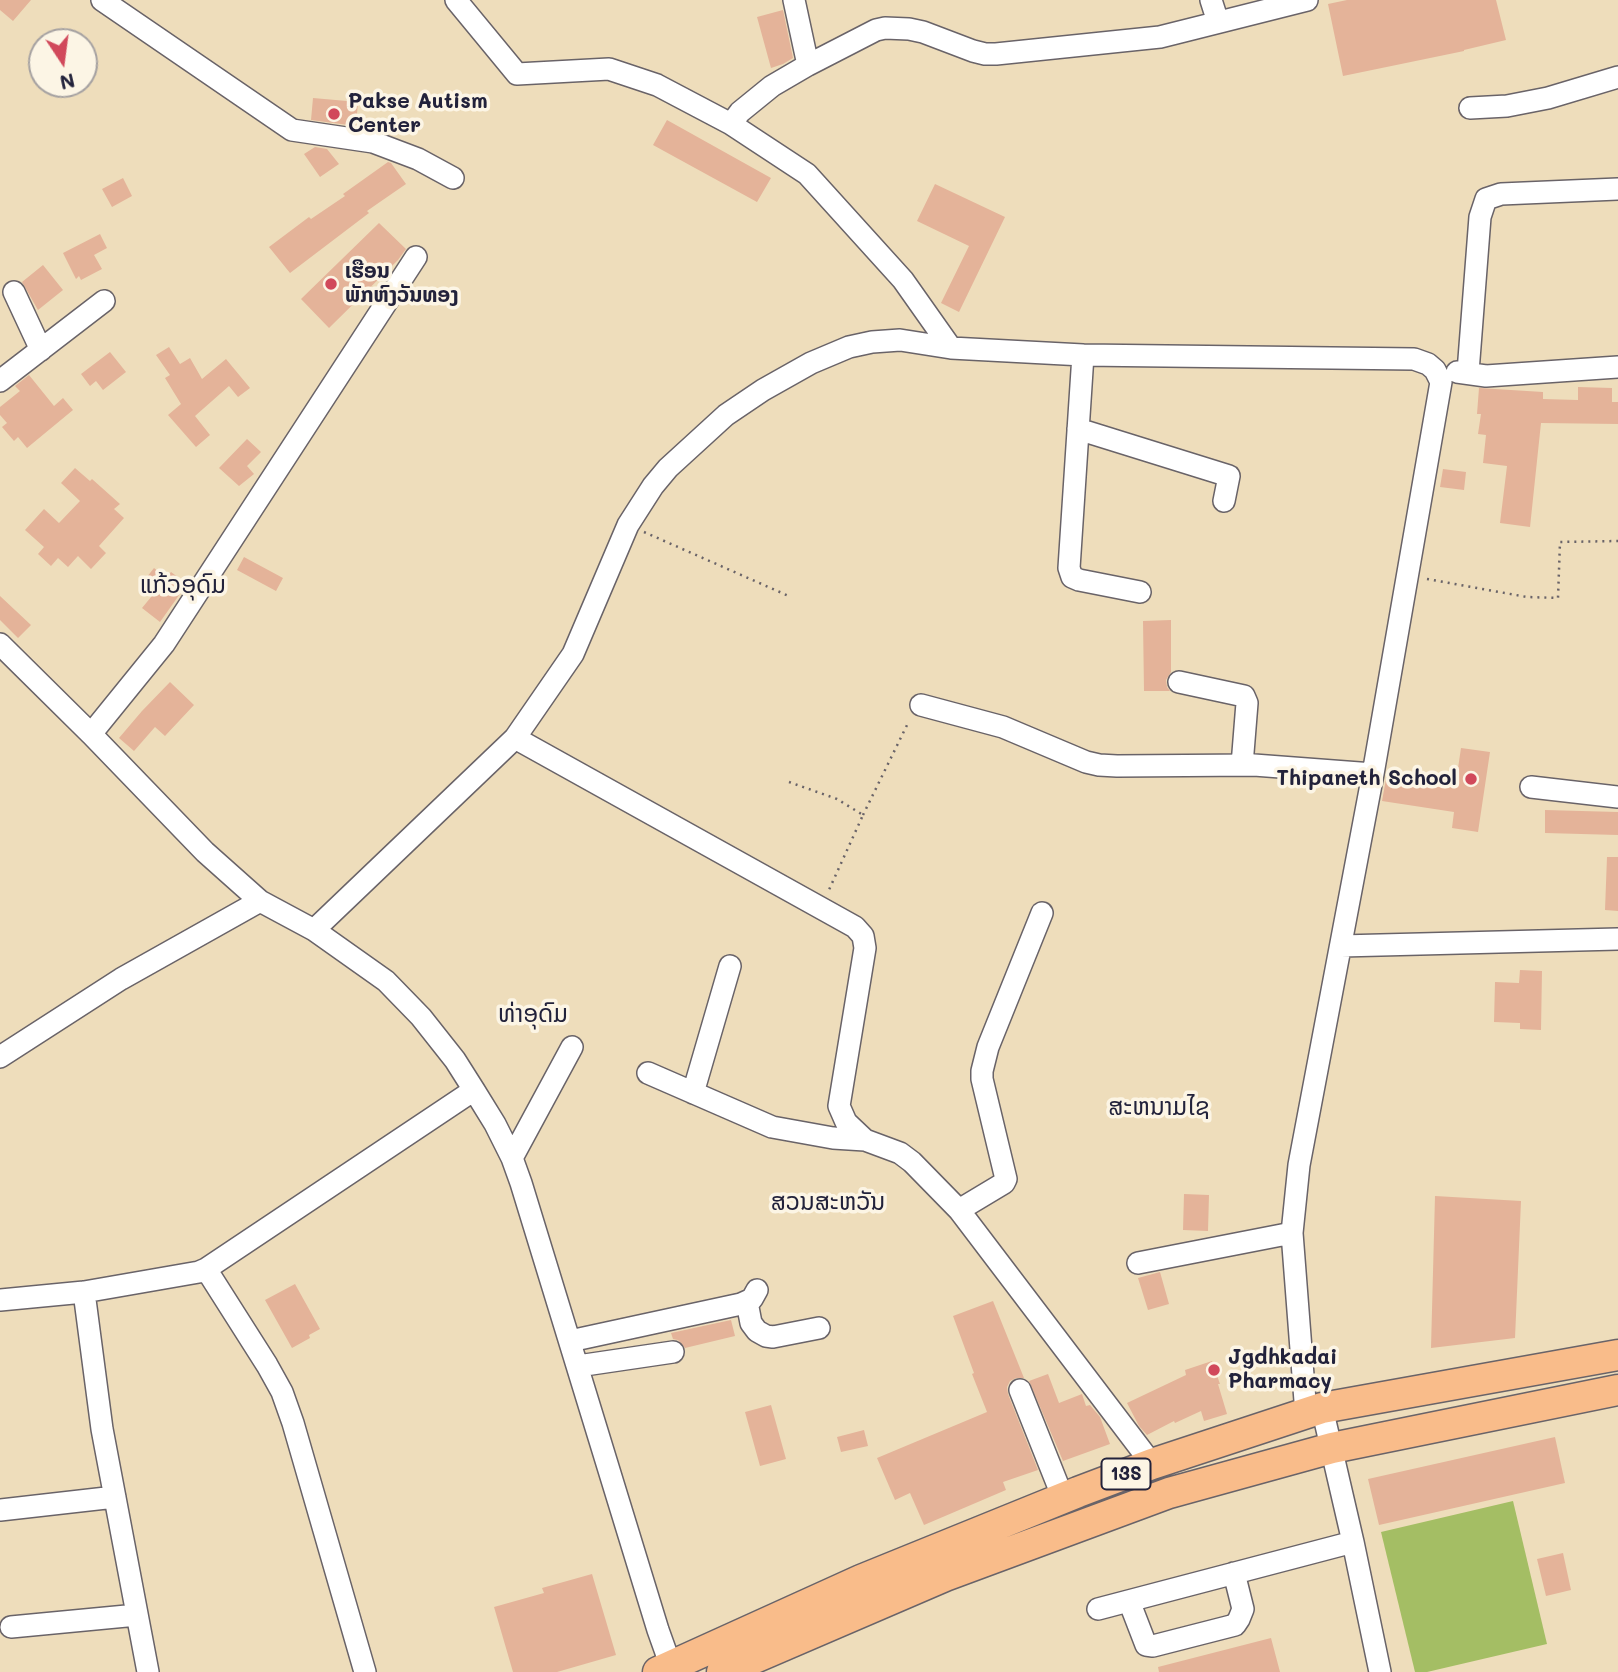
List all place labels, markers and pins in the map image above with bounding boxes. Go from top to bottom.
place label: Pakse Autism Center [348,89,488,139]
marker: Pakse Autism Center [326,106,342,122]
place label: ເຮືອນ ພັກຫົງວັນທອງ [345,259,459,309]
marker: ເຮືອນ ພັກຫົງວັນທອງ [323,276,339,292]
place label: Thipaneth School [1276,766,1457,792]
marker: Thipaneth School [1463,771,1479,787]
place label: Jgdhkadai Pharmacy [1228,1345,1337,1395]
marker: Jgdhkadai Pharmacy [1206,1362,1222,1378]

